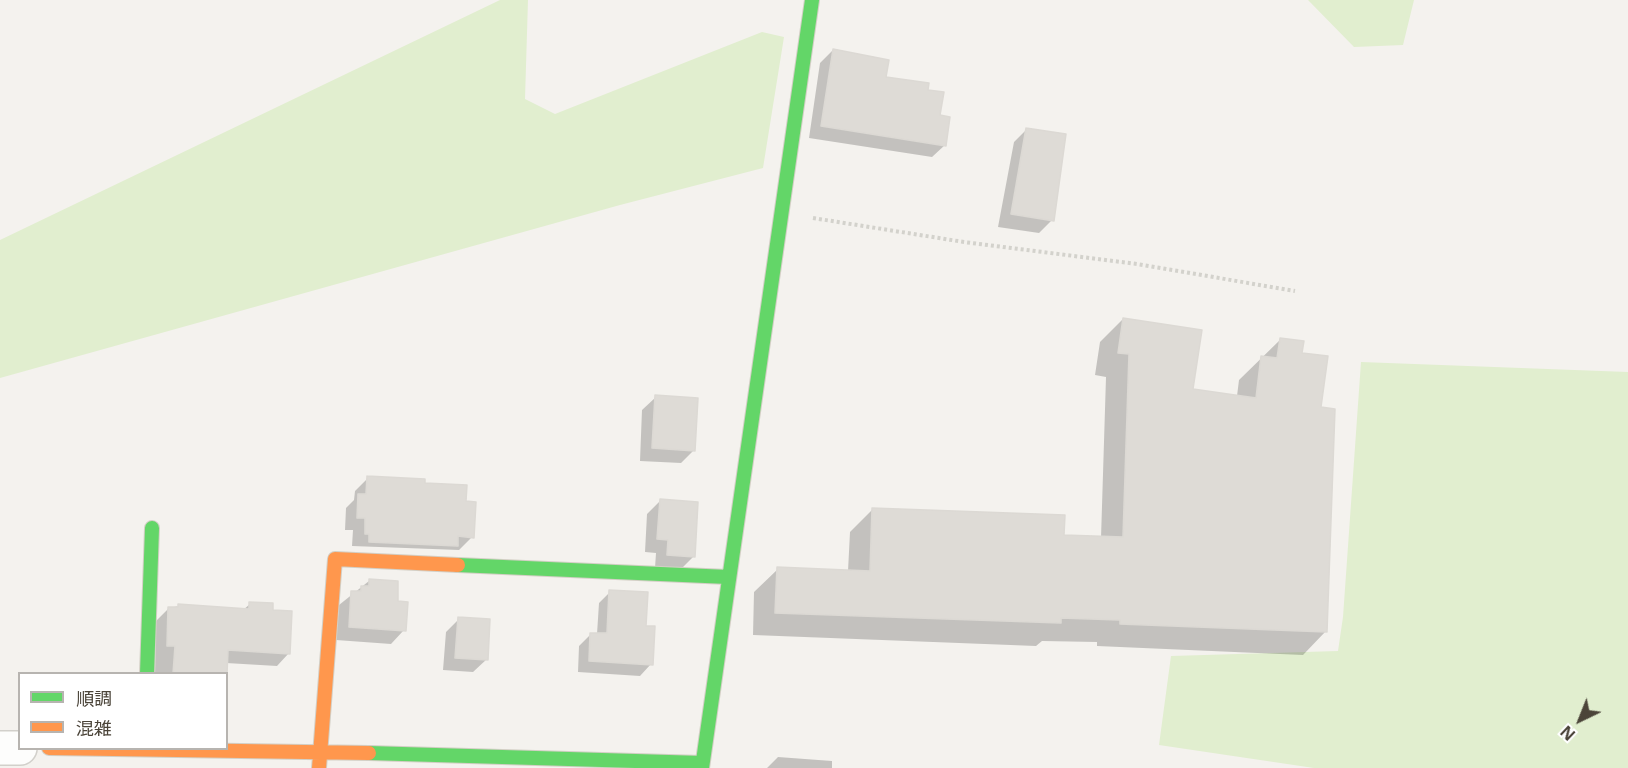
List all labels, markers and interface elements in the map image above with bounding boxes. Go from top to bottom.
legend [18,672,228,750]
text: 順調 [76,686,112,710]
north arrow [1550,690,1610,750]
text: 混雑 [76,716,112,740]
text: N [1555,721,1580,746]

